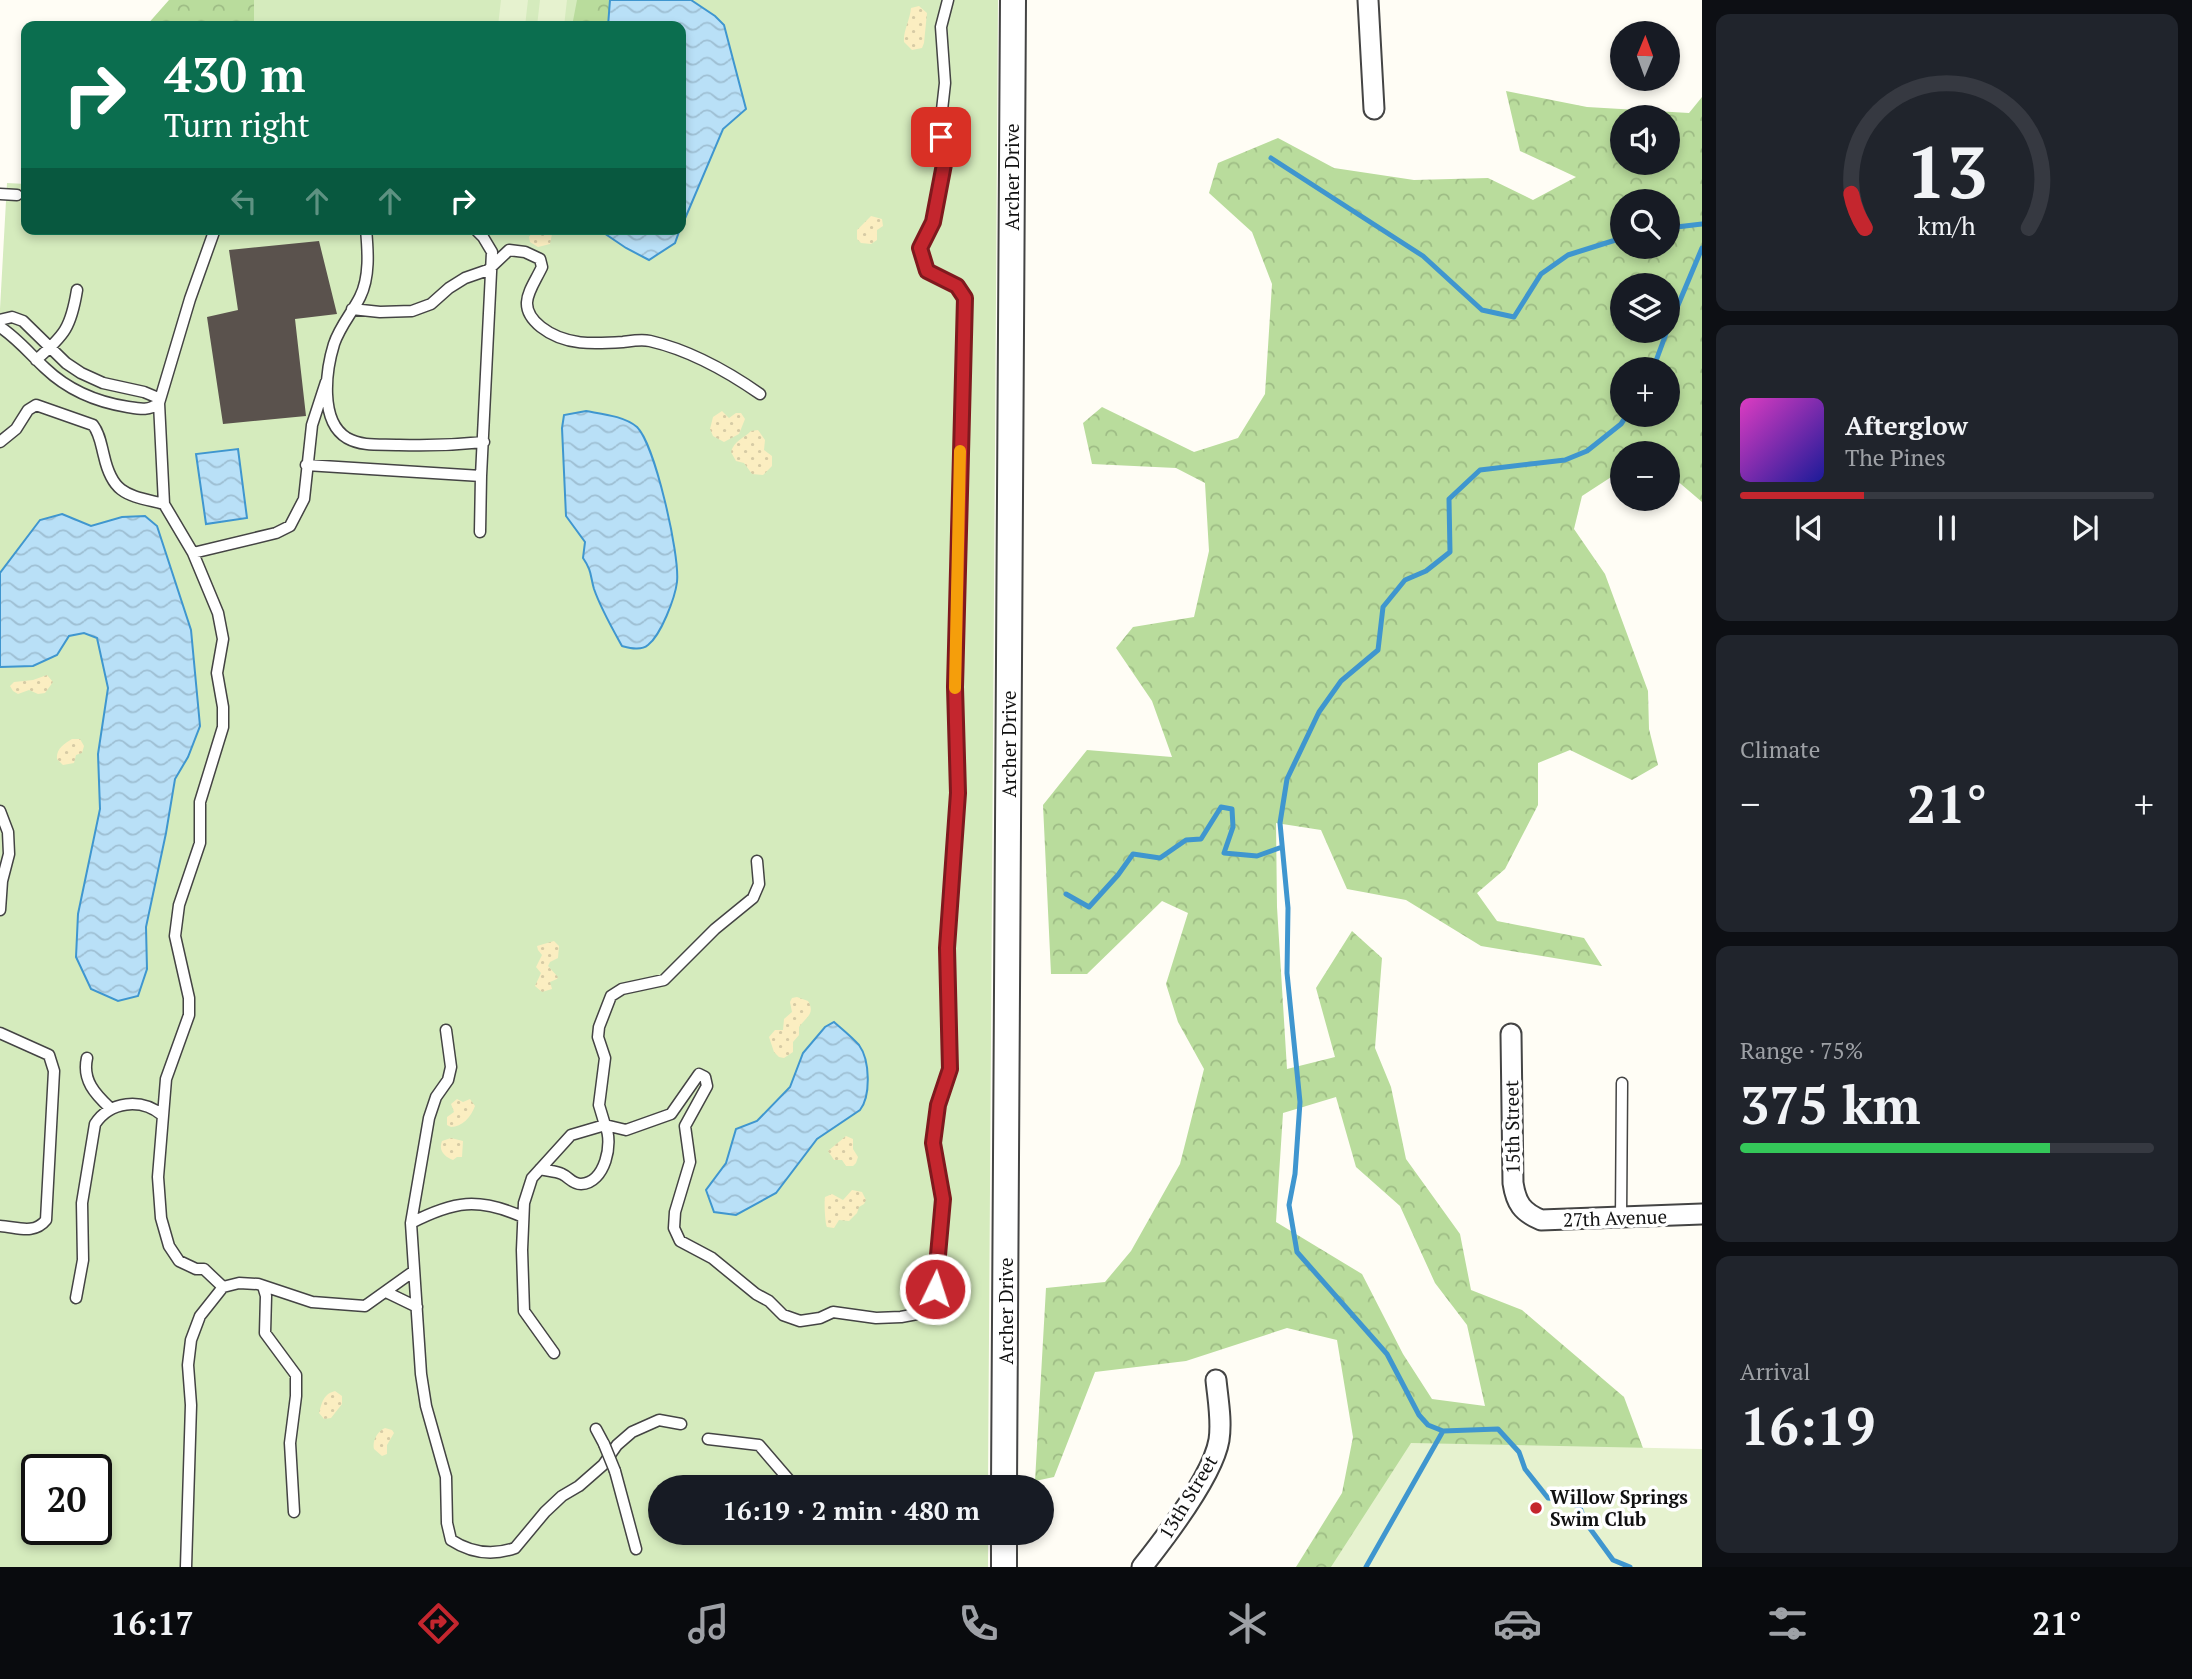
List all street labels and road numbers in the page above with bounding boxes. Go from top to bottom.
street label: Archer Drive [999,123,1024,231]
street label: Archer Drive [996,690,1021,798]
street label: 15th Street [1498,1080,1525,1174]
street label: 27th Avenue [1563,1203,1667,1232]
street label: Archer Drive [993,1257,1018,1365]
street label: 13th Street [1153,1450,1222,1543]

